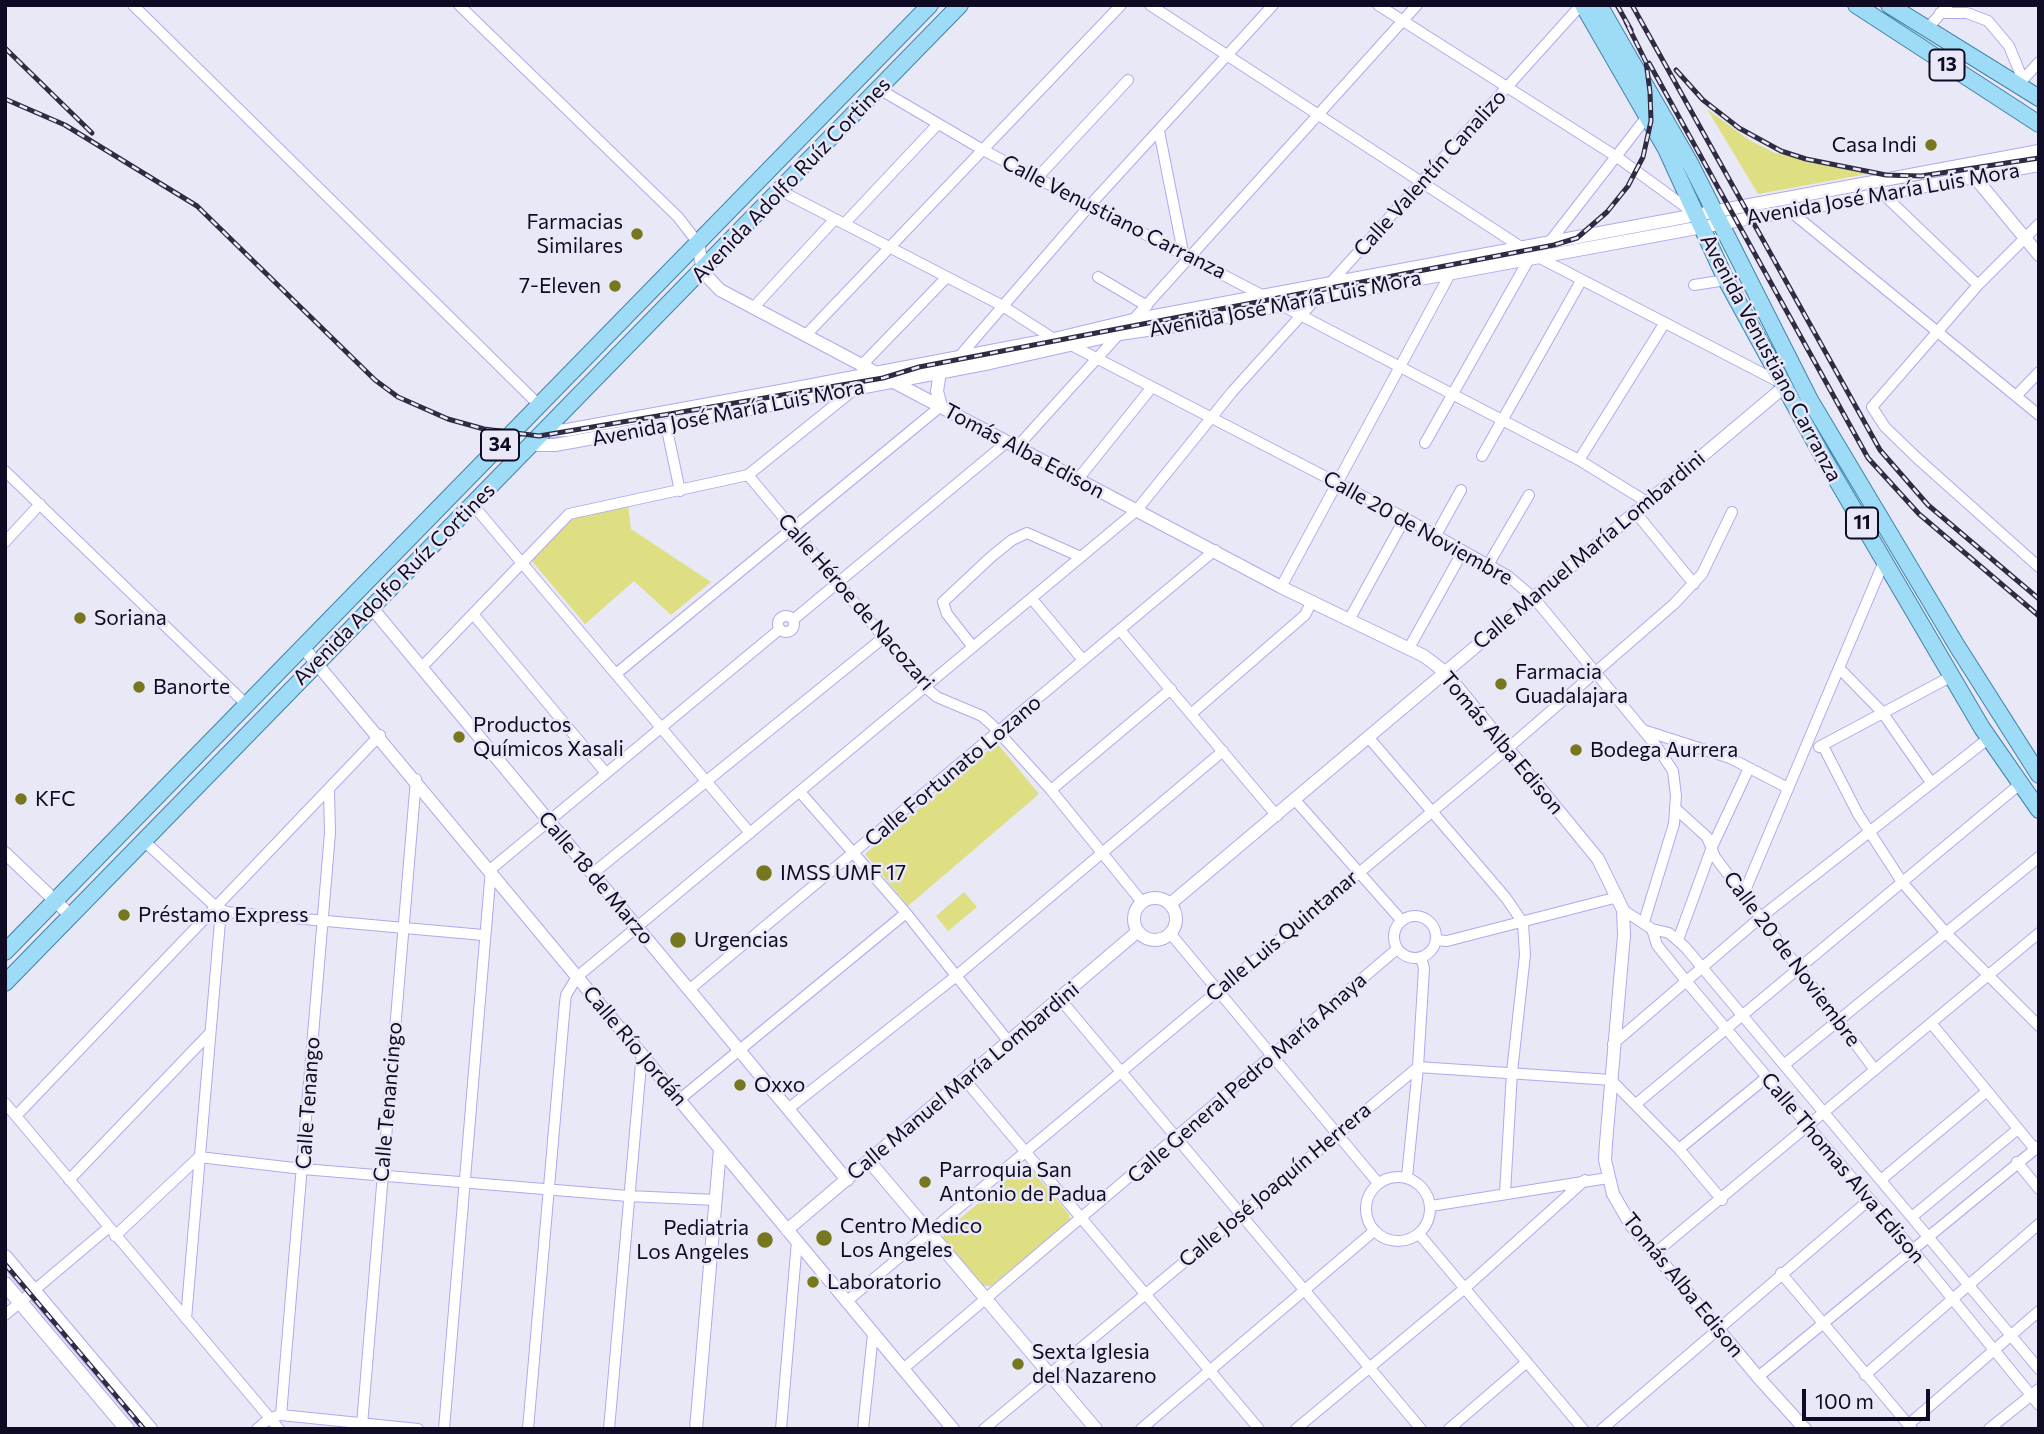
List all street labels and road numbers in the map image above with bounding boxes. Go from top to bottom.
road number: 13 [1930,50,1965,80]
street label: Avenida Adolfo Ruíz Cortines [686,72,896,288]
street label: Calle Valentín Canalizo [1348,84,1512,262]
street label: Calle Venustiano Carranza [998,149,1230,285]
street label: Avenida José María Luis Mora [1744,158,2022,230]
street label: Avenida Venustiano Carranza [1695,230,1847,486]
street label: Avenida José María Luis Mora [1147,265,1423,343]
street label: Avenida José María Luis Mora [590,374,866,452]
street label: Tomás Alba Edison [939,398,1109,504]
road number: 34 [481,430,519,460]
street label: Calle Manuel María Lombardini [1468,445,1710,655]
street label: Calle 20 de Noviembre [1319,465,1517,591]
street label: Avenida Adolfo Ruíz Cortines [288,478,500,690]
road number: 11 [1846,508,1878,538]
street label: Calle Héroe de Nacozari [772,509,940,695]
street label: Tomás Alba Edison [1435,667,1569,819]
street label: Calle Fortunato Lozano [860,690,1046,852]
street label: Calle 18 de Marzo [533,806,659,950]
street label: Calle Luis Quintanar [1201,865,1363,1007]
street label: Calle 20 de Noviembre [1718,866,1866,1052]
street label: Calle General Pedro María Anaya [1122,967,1372,1189]
street label: Calle Manuel María Lombardini [842,976,1084,1186]
street label: Calle Río Jordán [577,981,693,1111]
street label: Calle Tenancingo [368,1021,408,1183]
street label: Calle Tenango [291,1036,325,1170]
street label: Calle Thomas Alva Edison [1756,1067,1930,1269]
street label: Calle José Joaquín Herrera [1174,1097,1376,1273]
street label: Tomás Alba Edison [1617,1208,1749,1362]

